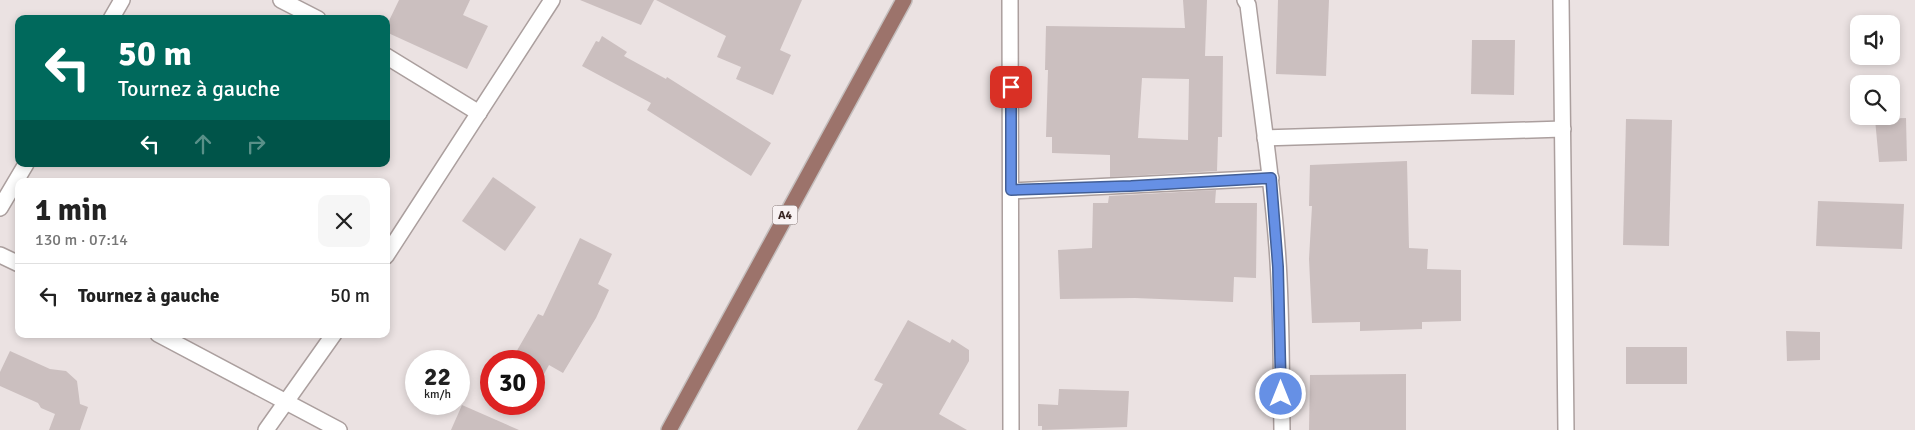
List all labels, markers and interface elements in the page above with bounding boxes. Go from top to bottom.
map controls [1850,15,1900,125]
button: sound [1850,15,1900,65]
text: 50 m [118,32,192,75]
icon: left [35,35,100,100]
pin [990,66,1032,108]
icon: arrive [997,73,1025,101]
text: Tournez à gauche [118,75,280,102]
button: search [1850,75,1900,125]
icon: left [136,130,164,158]
icon: ahead [189,130,217,158]
icon: right [242,130,270,158]
text: 1 min [35,192,107,229]
button: close [318,195,370,247]
road number: A4 [772,206,798,224]
text: 130 m · 07:14 [35,230,128,250]
icon: left [35,282,63,310]
text: Tournez à gauche [78,284,219,308]
text: 50 m [330,284,370,308]
speed limit sign: 30 [480,350,545,415]
text: 22 [424,361,451,392]
position arrow [1254,367,1306,419]
text: km/h [424,387,451,402]

